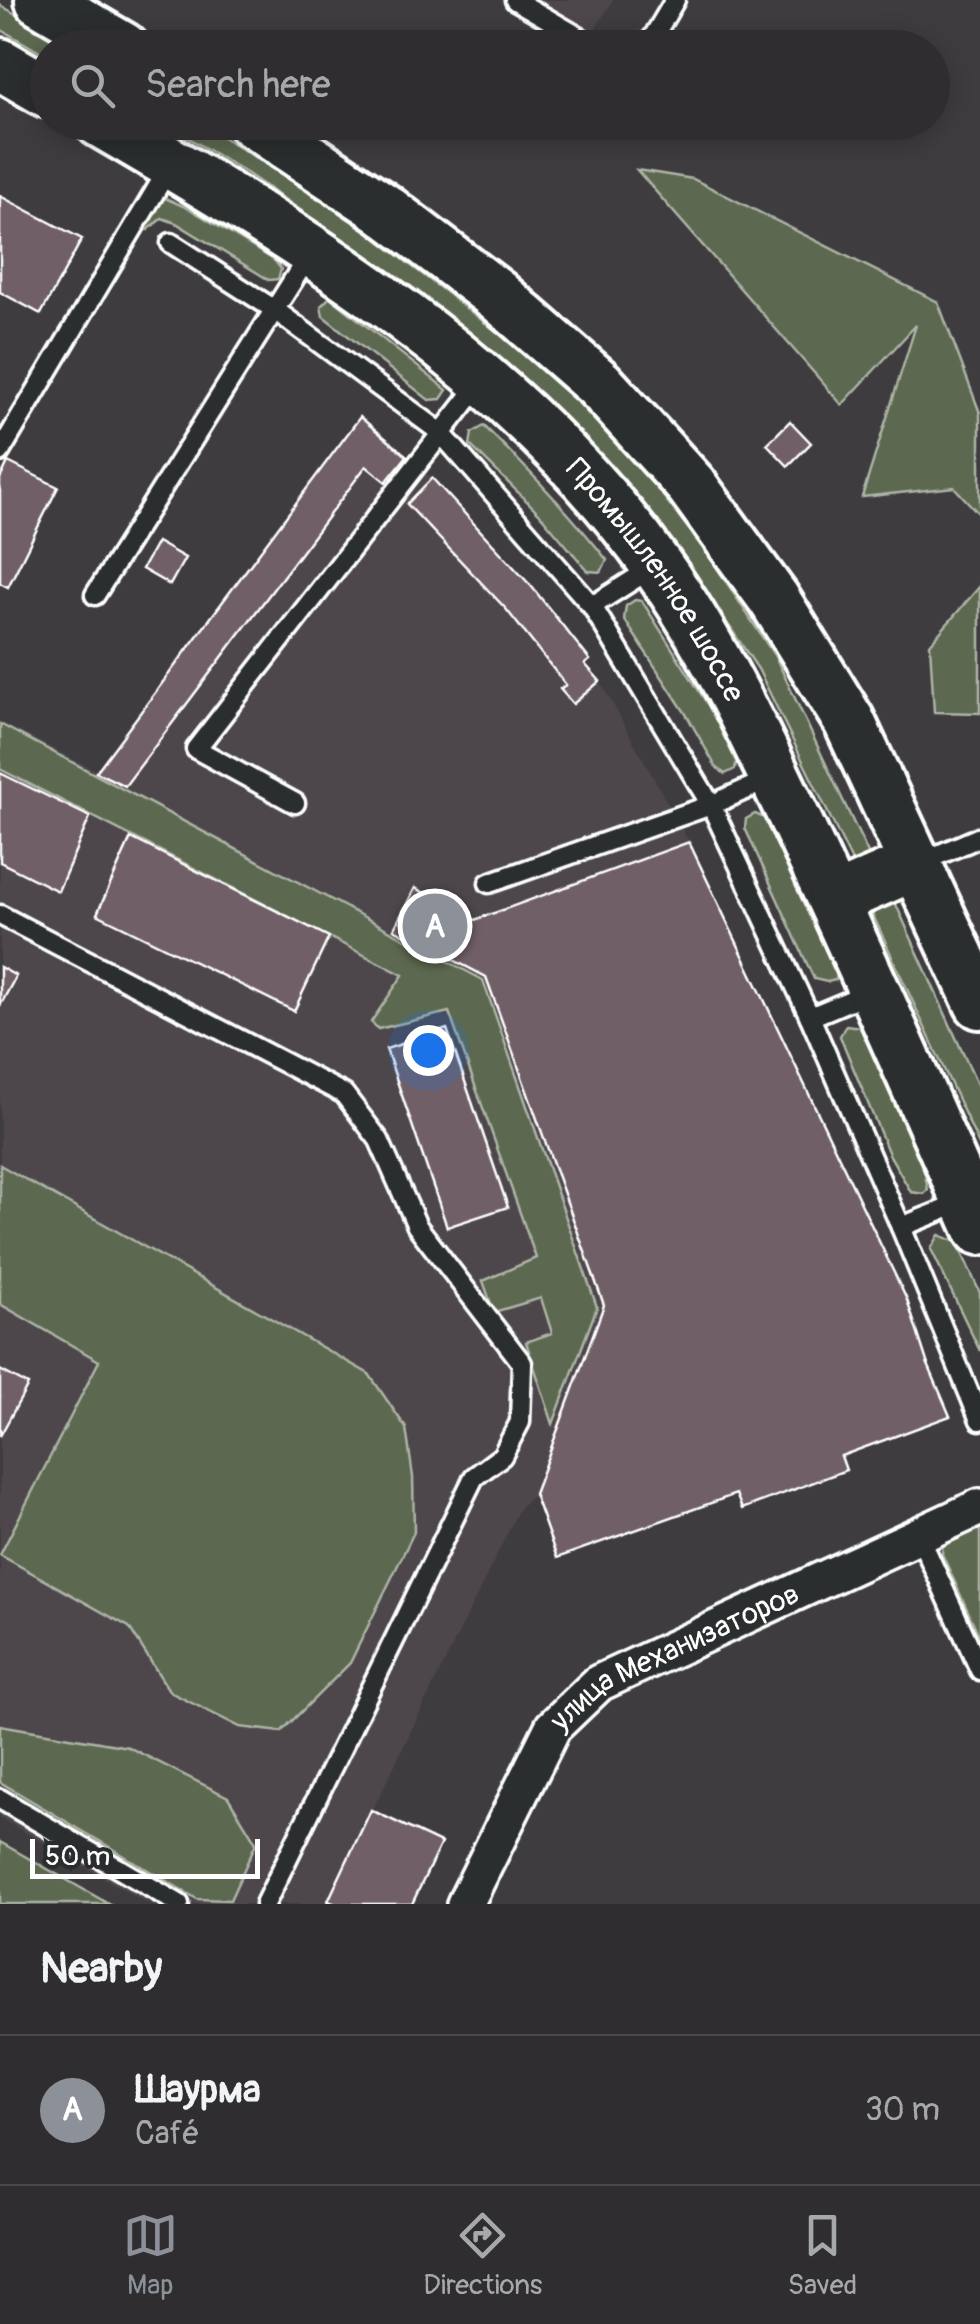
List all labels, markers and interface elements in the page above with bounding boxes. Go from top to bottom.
search box [30,30,950,140]
icon: search [65,58,120,113]
text: Search here [145,61,331,109]
street label: Промышленное шоссе [558,451,753,708]
pin: A [402,888,468,964]
your location [403,1025,454,1076]
street label: улица Механизаторов [542,1575,805,1740]
scale bar [30,1834,260,1878]
text: 50 m [45,1839,110,1874]
text: Nearby [40,1943,162,1995]
text: Шаурма [135,2066,261,2114]
text: A [62,2090,83,2130]
text: 30 m [865,2090,940,2130]
text: Café [135,2114,200,2154]
tab: Map [123,2208,178,2303]
tab: Directions [423,2208,542,2303]
tab: Saved [788,2208,857,2303]

